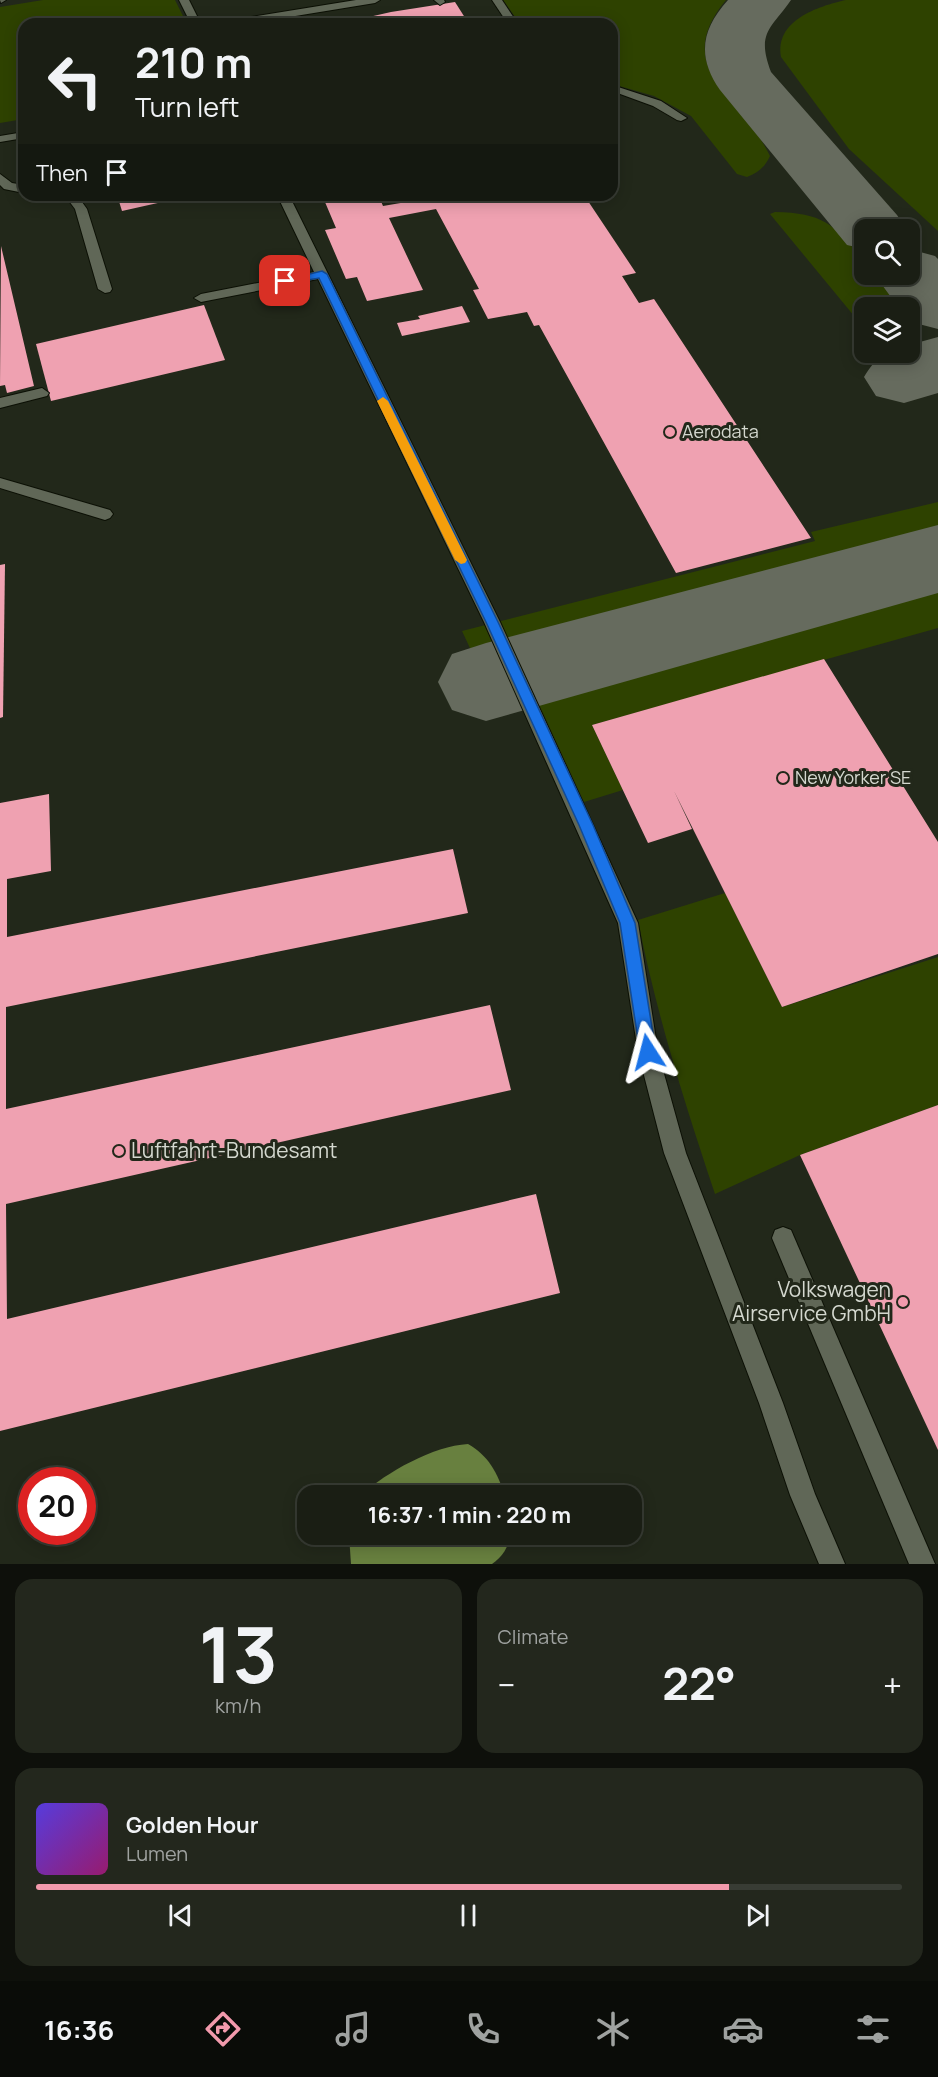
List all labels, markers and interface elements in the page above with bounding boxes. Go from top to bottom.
text: 210 m [135,33,252,91]
icon: left [36,42,114,120]
text: Turn left [135,88,239,125]
icon: arrive [100,156,133,189]
text: Then [36,158,88,188]
map controls [854,219,920,363]
button: search [854,219,920,285]
pin [259,255,310,306]
icon: arrive [268,264,301,297]
button: layers [854,297,920,363]
place label: Aerodata [682,419,759,443]
marker: Aerodata [663,425,677,439]
place label: New Yorker SE [795,765,911,789]
marker: New Yorker SE [776,771,790,785]
position arrow [616,1020,680,1084]
place label: Luftfahrt-Bundesamt [131,1136,338,1164]
marker: Luftfahrt-Bundesamt [112,1144,126,1158]
place label: Volkswagen Airservice GmbH [732,1275,891,1327]
marker: Volkswagen Airservice GmbH [896,1295,910,1309]
speed limit sign: 20 [18,1467,96,1545]
text: 16:37 · 1 min · 220 m [368,1500,571,1530]
text: 13 [198,1600,278,1706]
text: Climate [498,1623,569,1650]
text: 22° [662,1652,736,1714]
text: − [498,1662,515,1707]
text: + [883,1662,902,1707]
text: km/h [215,1692,262,1719]
text: Golden Hour [126,1810,259,1840]
text: Lumen [126,1840,188,1867]
icon: previous [164,1899,197,1932]
icon: pause [452,1899,485,1932]
icon: next [741,1899,774,1932]
icon: directions [202,2008,244,2050]
icon: music [332,2008,374,2050]
icon: phone [462,2008,504,2050]
icon: climate [592,2008,634,2050]
icon: car [722,2008,764,2050]
icon: filters [852,2008,894,2050]
text: 16:36 [44,2011,114,2048]

